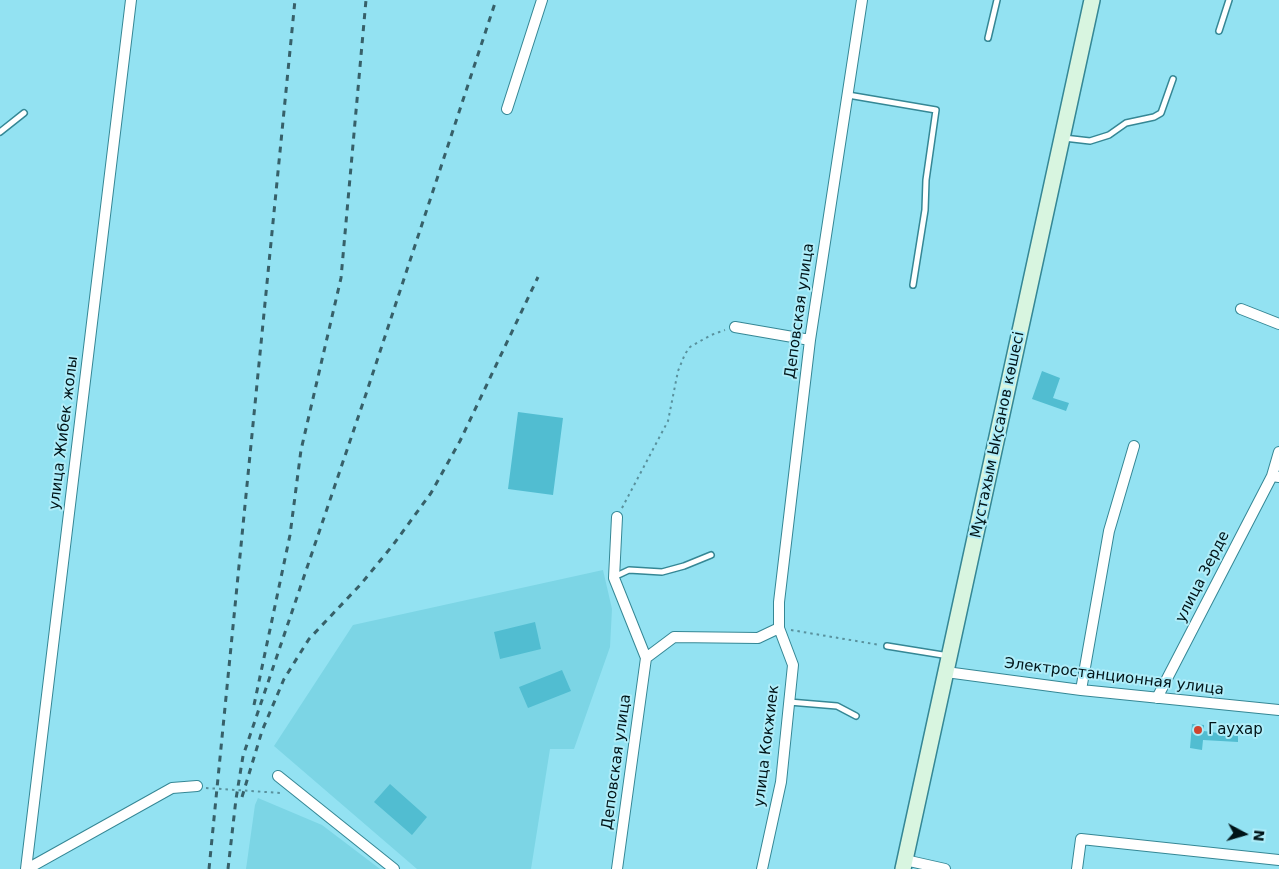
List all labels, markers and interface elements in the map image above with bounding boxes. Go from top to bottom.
street label: Деповская улица [782,242,818,380]
street label: Мұстахым Ықсанов көшесі [967,330,1029,540]
street label: улица Жибек жолы [46,355,82,511]
street label: улица Зерде [1172,528,1234,626]
street label: Электростанционная улица [1003,655,1225,699]
street label: улица Кокжиек [751,684,783,808]
street label: Деповская улица [599,693,635,831]
place label: Гаухар [1208,721,1263,739]
marker: Гаухар [1192,724,1204,736]
north arrow [1219,809,1269,859]
text: N [1250,829,1267,842]

